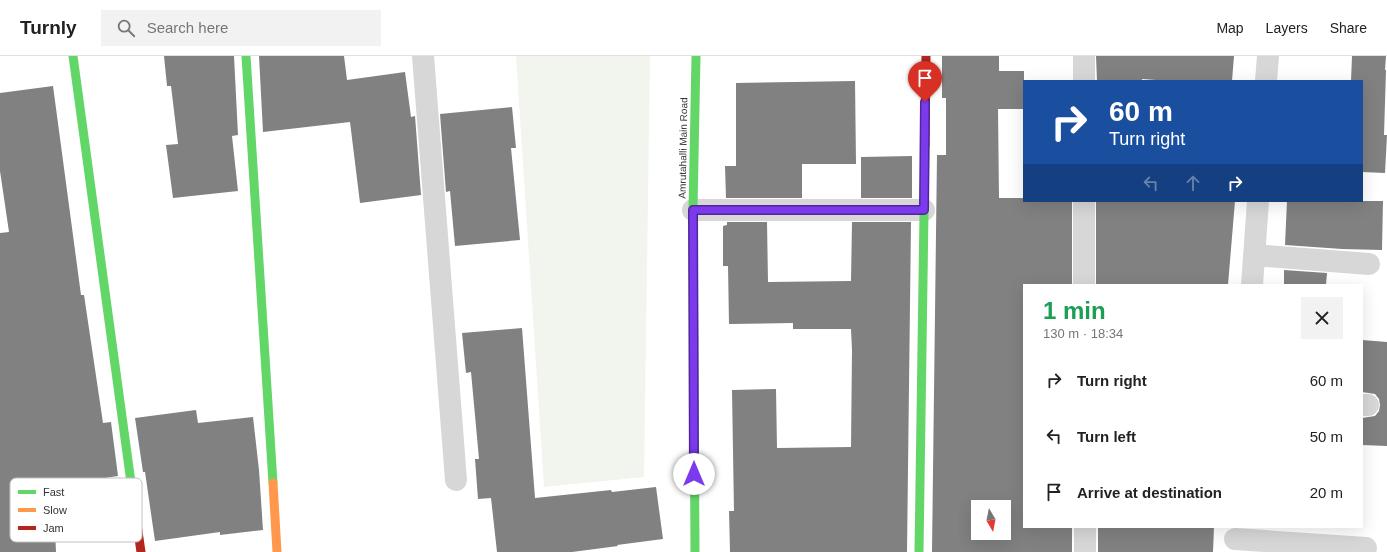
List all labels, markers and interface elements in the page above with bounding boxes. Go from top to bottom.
search box [101,10,381,46]
text: Turnly [20,17,77,38]
icon: search [115,17,137,39]
text: Search here [147,19,228,36]
text: Map [1216,20,1244,36]
text: Layers [1266,20,1308,36]
text: Share [1330,20,1367,36]
pin [908,61,942,102]
icon: arrive [914,67,936,89]
icon: right [1043,96,1095,148]
text: 60 m [1109,96,1173,127]
street label: Amrutahalli Main Road [677,97,689,199]
text: Turn right [1109,129,1185,149]
icon: left [1140,172,1162,194]
icon: ahead [1182,172,1204,194]
icon: right [1224,172,1246,194]
text: 1 min [1043,297,1106,324]
button: close [1301,297,1343,339]
text: 130 m · 18:34 [1043,326,1123,341]
icon: right [1043,369,1065,391]
text: Turn right [1077,372,1147,389]
text: 60 m [1310,372,1343,389]
icon: left [1043,425,1065,447]
text: Turn left [1077,428,1136,445]
text: 50 m [1310,428,1343,445]
position arrow [673,453,715,495]
legend [10,478,142,542]
icon: arrive [1043,481,1065,503]
text: Arrive at destination [1077,484,1222,501]
text: 20 m [1310,484,1343,501]
text: Fast [43,486,64,498]
north arrow [971,500,1011,540]
map controls [971,500,1011,540]
text: Slow [43,504,67,516]
text: Jam [43,522,64,534]

